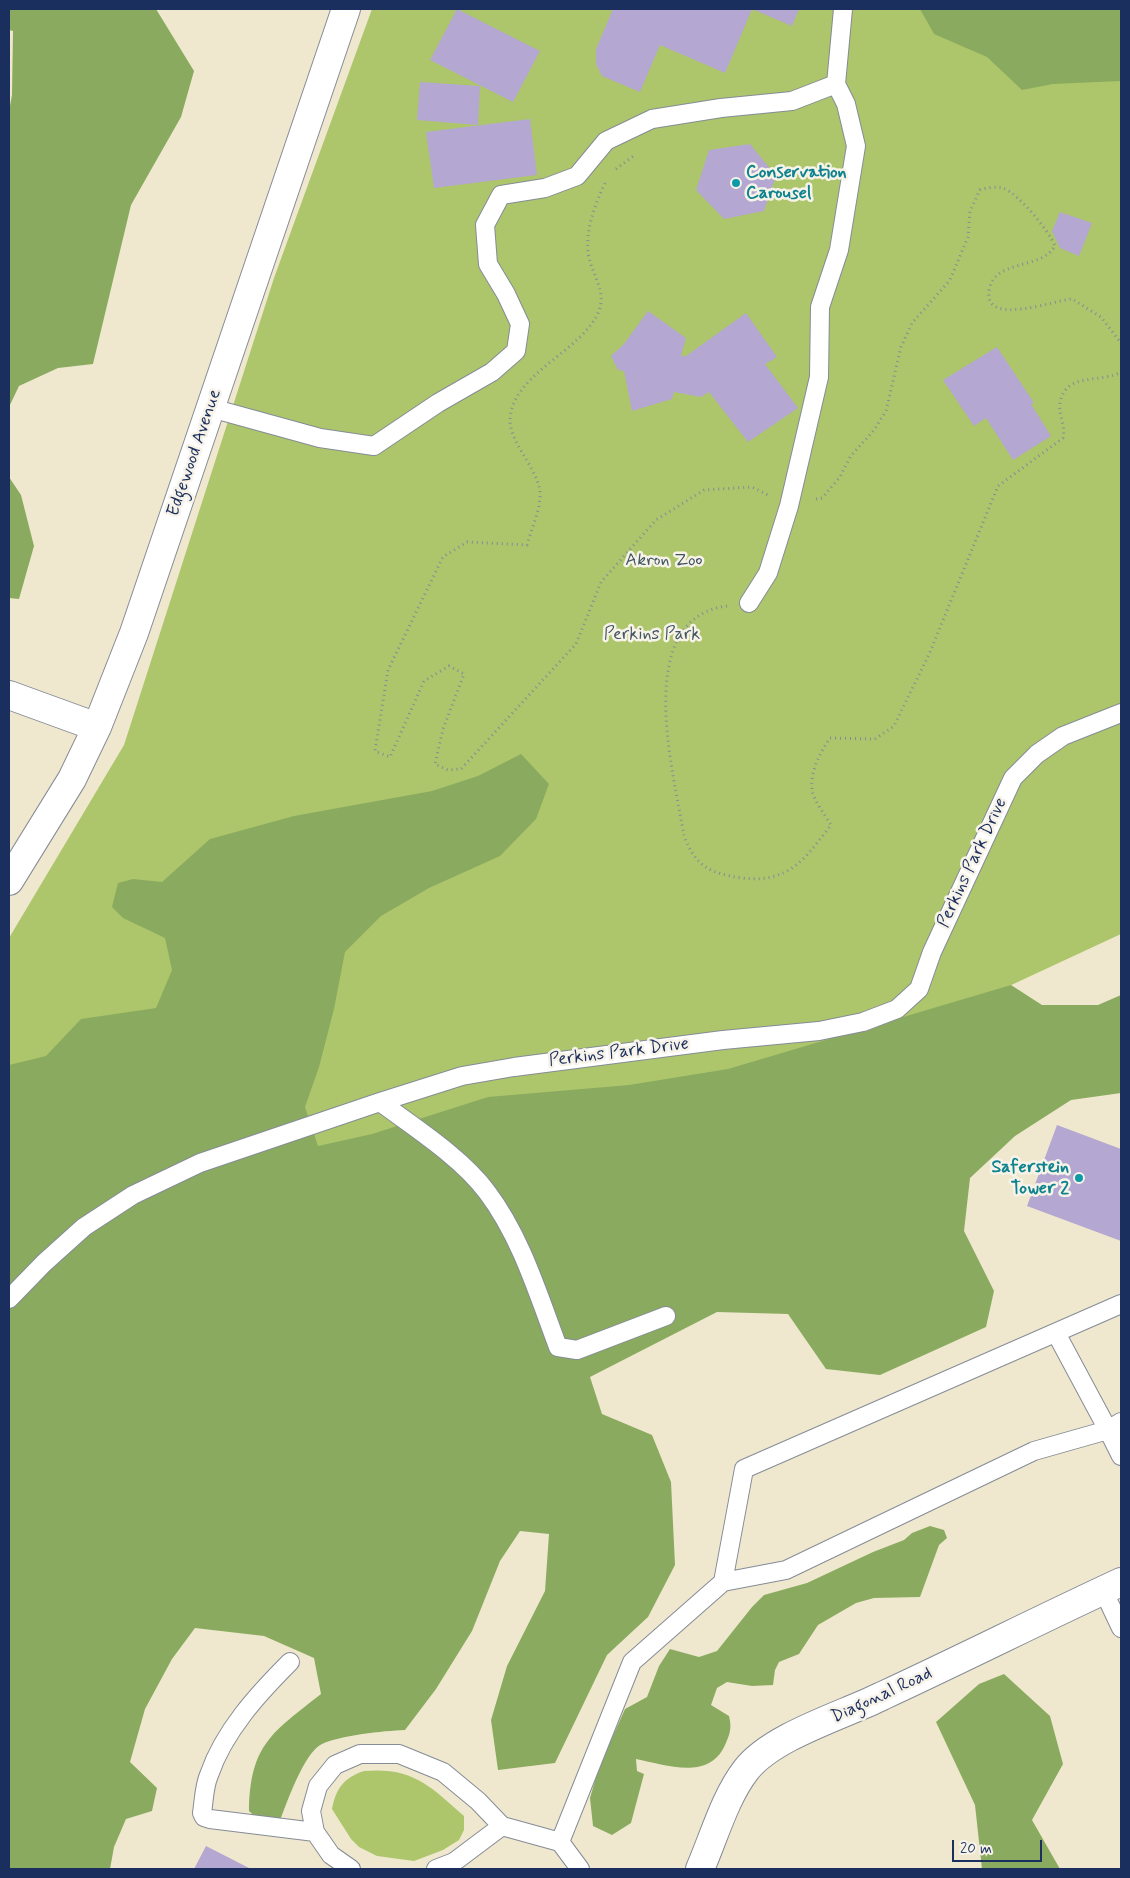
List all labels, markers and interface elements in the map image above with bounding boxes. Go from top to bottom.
place label: Conservation Carousel [746,162,847,204]
marker: Conservation Carousel [730,177,742,189]
street label: Edgewood Avenue [163,387,227,519]
park label: Akron Zoo [625,550,703,572]
park label: Perkins Park [604,624,700,646]
street label: Perkins Park Drive [933,795,1013,931]
street label: Perkins Park Drive [548,1034,690,1072]
place label: Saferstein Tower 2 [991,1157,1069,1200]
marker: Saferstein Tower 2 [1073,1172,1085,1184]
street label: Diagonal Road [828,1663,936,1729]
scale bar [955,1830,1045,1862]
text: 20 m [960,1839,992,1859]

